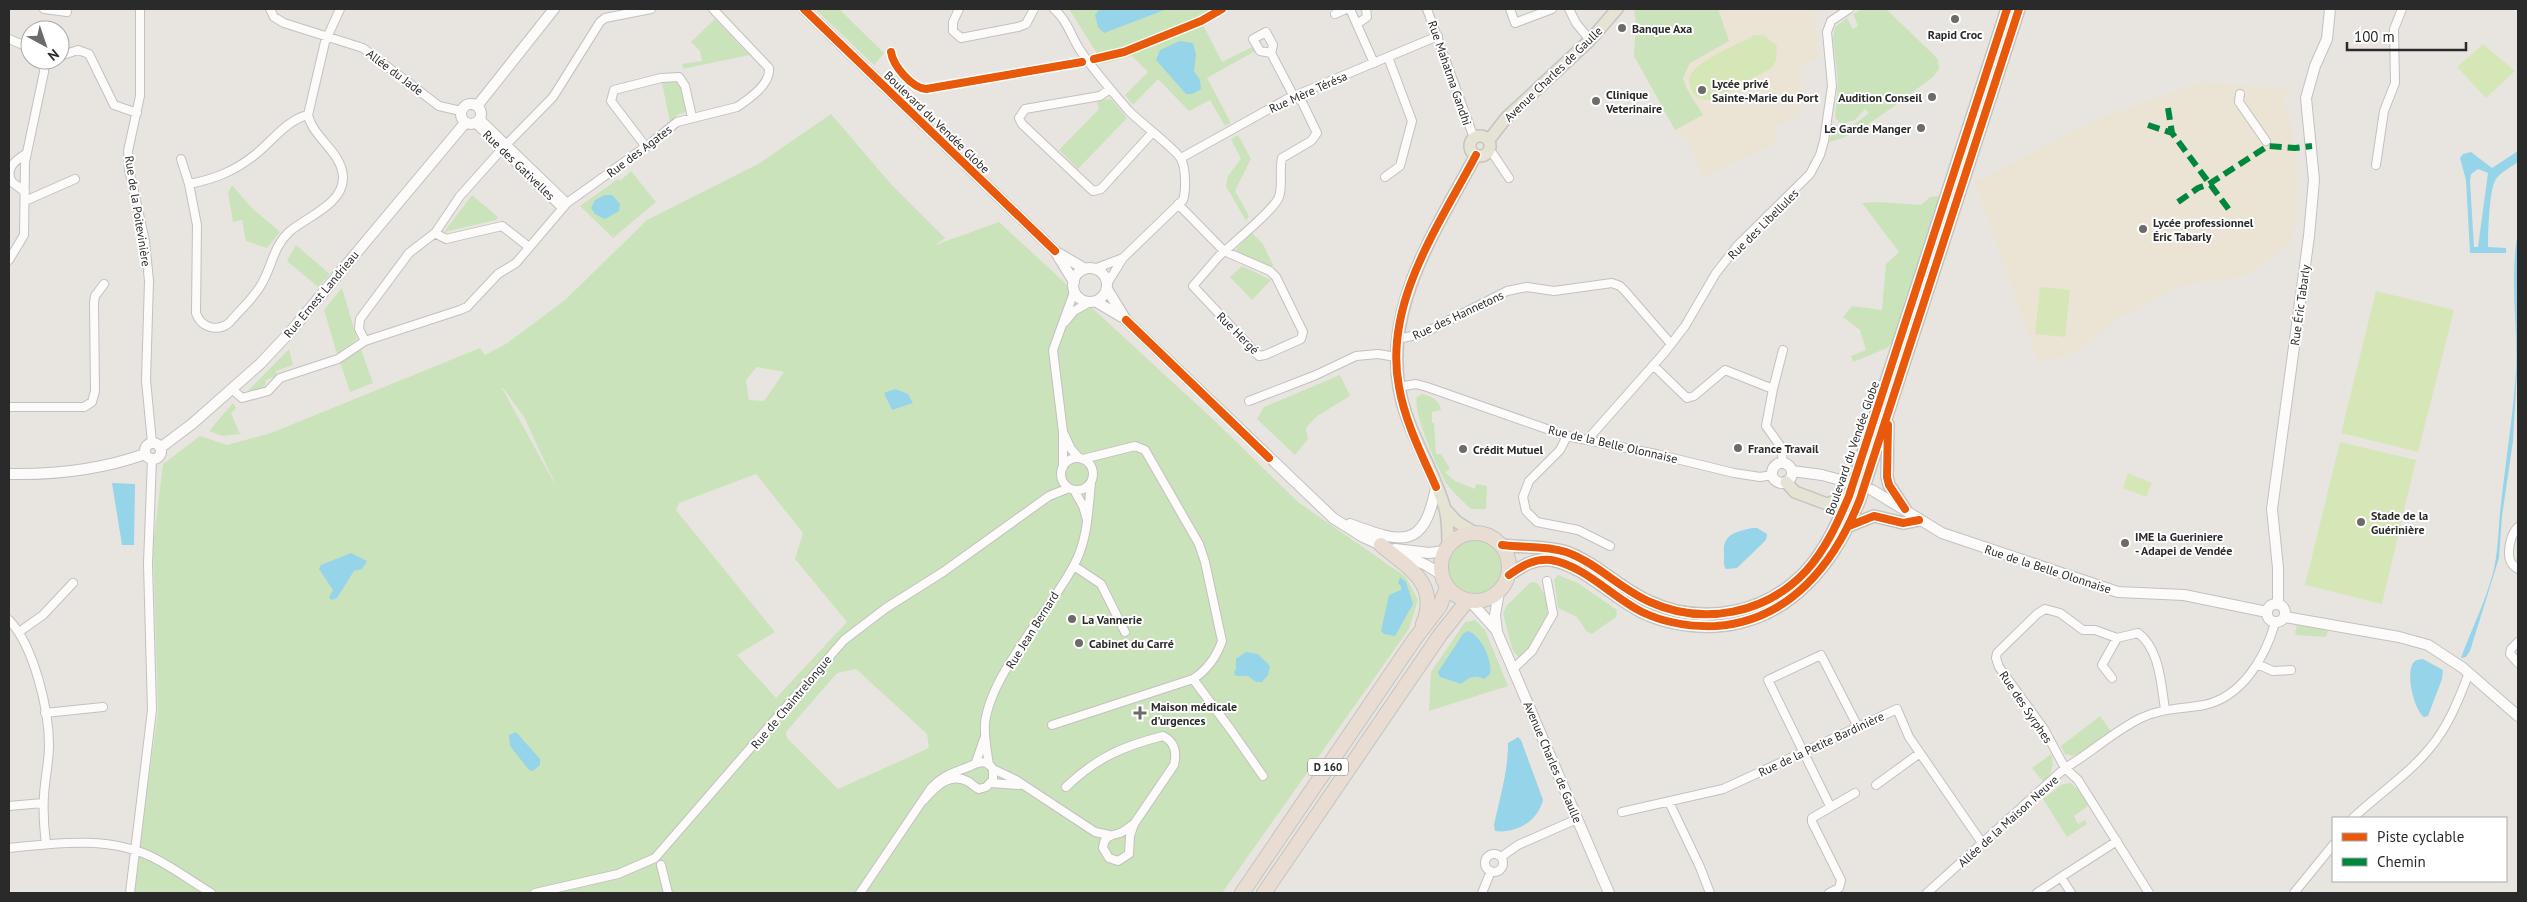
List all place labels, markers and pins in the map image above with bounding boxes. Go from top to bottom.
marker: Rapid Croc [1949,13,1961,25]
place label: Banque Axa [1632,21,1692,36]
marker: Banque Axa [1616,22,1628,34]
place label: Rapid Croc [1928,27,1982,42]
place label: Lycée privé Sainte-Marie du Port [1712,76,1819,105]
marker: Lycée privé Sainte-Marie du Port [1696,84,1708,96]
place label: Clinique Veterinaire [1605,87,1662,116]
place label: Audition Conseil [1838,90,1922,105]
marker: Audition Conseil [1926,91,1938,103]
marker: Clinique Veterinaire [1590,95,1602,107]
place label: Le Garde Manger [1824,121,1912,136]
marker: Le Garde Manger [1915,122,1927,134]
place label: Lycée professionnel Éric Tabarly [2153,215,2254,244]
marker: Lycée professionnel Éric Tabarly [2137,223,2149,235]
place label: France Travail [1748,441,1819,456]
place label: Crédit Mutuel [1473,442,1544,457]
marker: France Travail [1732,442,1744,454]
marker: Crédit Mutuel [1457,443,1469,455]
place label: Stade de la Guérinière [2371,508,2428,537]
marker: Stade de la Guérinière [2355,516,2367,528]
place label: IME la Gueriniere - Adapei de Vendée [2135,529,2232,558]
marker: IME la Gueriniere - Adapei de Vendée [2119,537,2131,549]
place label: La Vannerie [1082,612,1142,627]
marker: La Vannerie [1066,613,1078,625]
place label: Cabinet du Carré [1089,636,1174,651]
marker: Cabinet du Carré [1073,637,1085,649]
place label: Maison médicale d'urgences [1151,699,1237,728]
marker: Maison médicale d'urgences [1133,706,1147,720]

